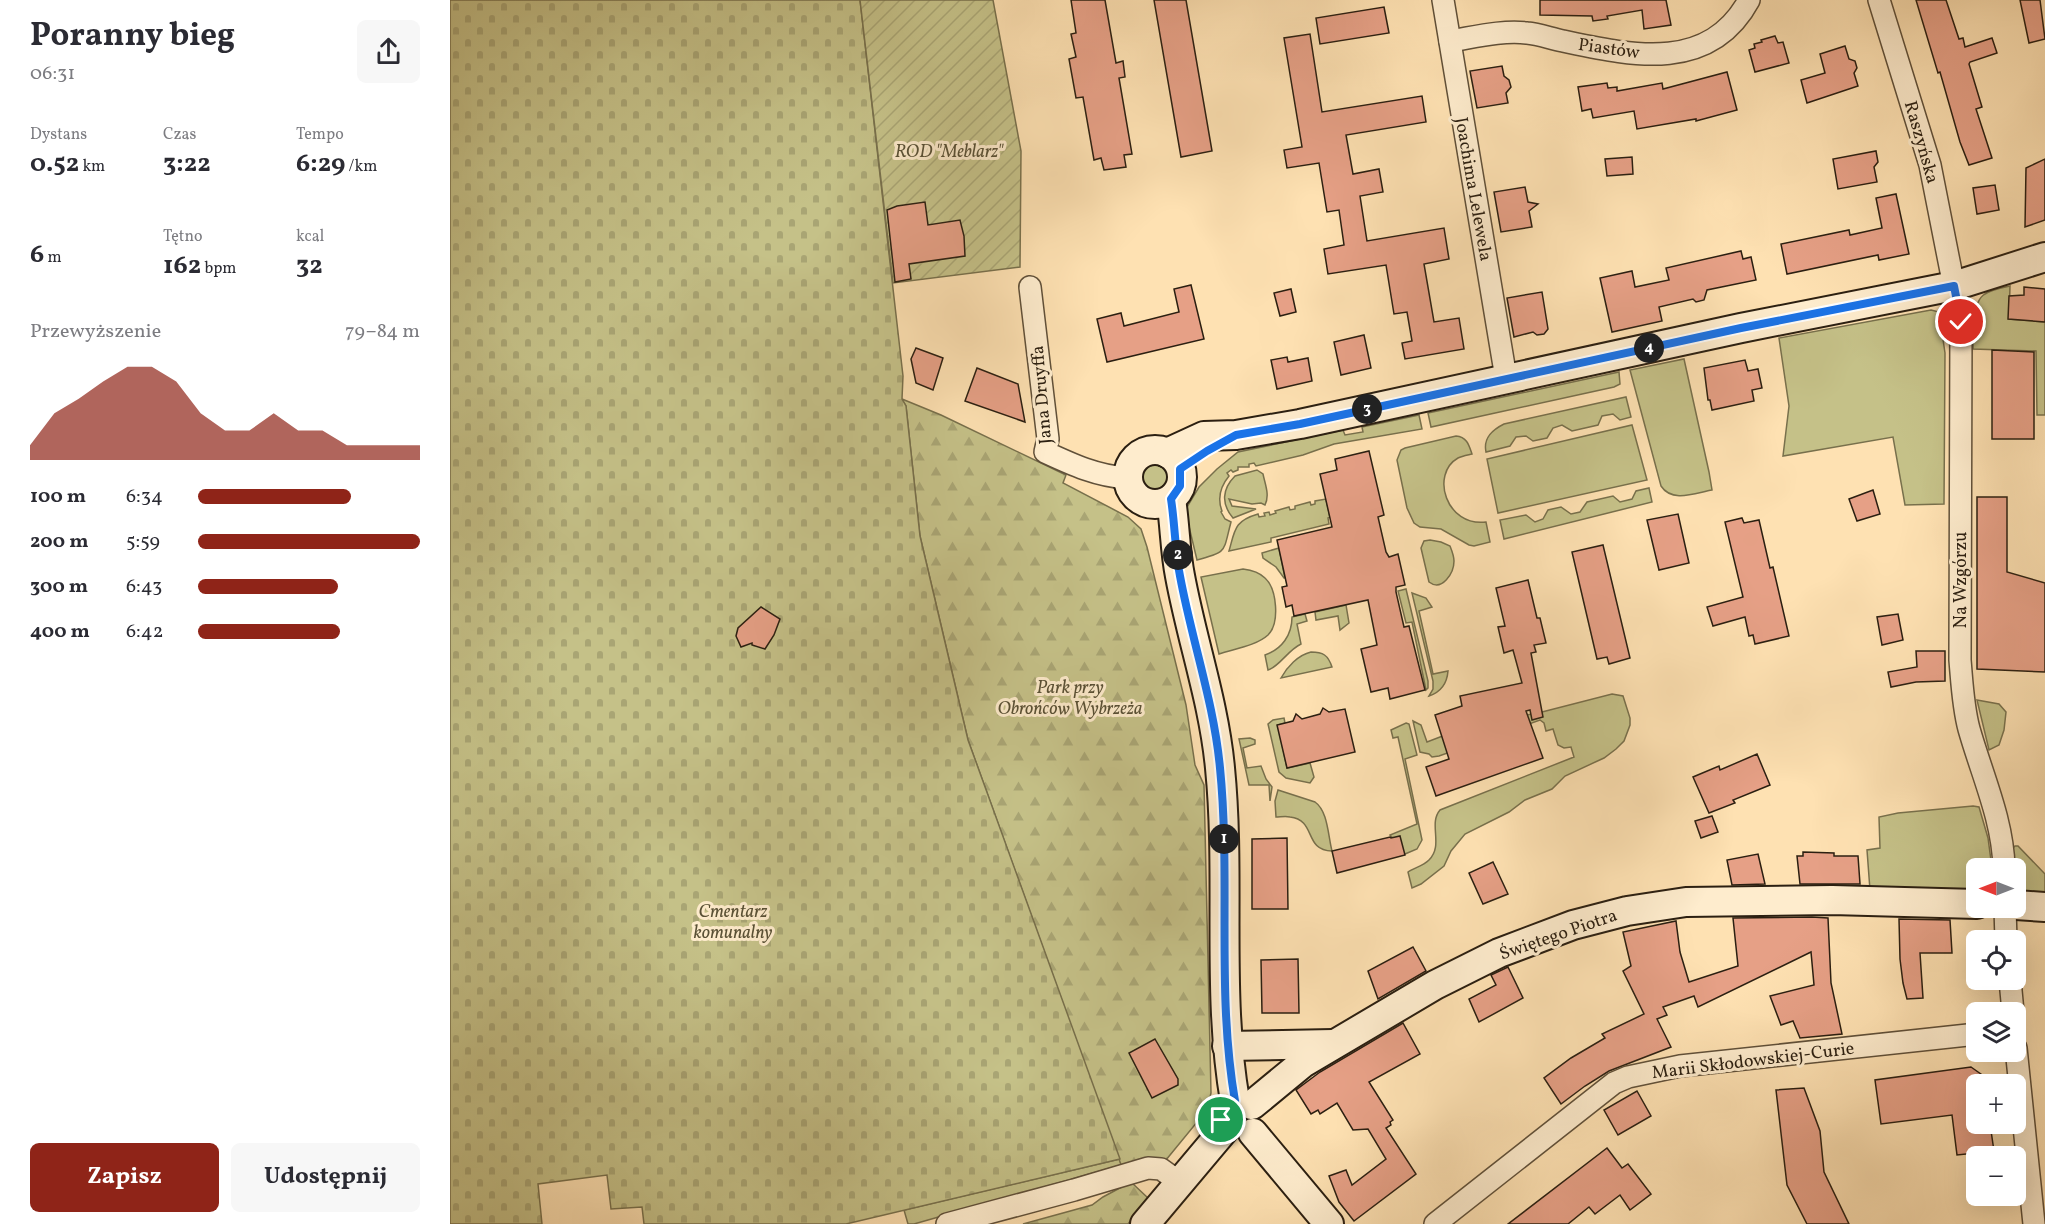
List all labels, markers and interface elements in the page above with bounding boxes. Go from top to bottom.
text: Poranny bieg [30,14,235,60]
button: share [357,20,420,83]
street label: Piastów [1576,33,1641,66]
text: 06:31 [30,60,75,88]
street label: Raszyńska [1897,98,1944,187]
street label: Joachima Lelewela [1448,115,1497,263]
text: Dystans [30,124,87,146]
text: Czas [163,124,196,146]
text: Tempo [296,124,344,146]
park label: ROD "Meblarz" [895,140,1004,165]
text: 0.52 [30,146,79,182]
text: 3:22 [163,146,211,182]
text: 6:29 [296,146,345,182]
text: km [79,156,105,178]
text: /km [345,156,377,178]
text: Tętno [163,226,203,248]
text: kcal [296,226,324,248]
text: 6 [30,237,44,273]
text: m [44,247,62,269]
text: 162 [163,248,201,284]
text: 32 [296,248,323,284]
text: bpm [201,258,237,280]
pin [1935,296,1986,347]
icon: check [1944,305,1977,338]
text: Przewyższenie [30,318,161,346]
text: 79–84 m [345,318,420,346]
pin: 4 [1634,333,1664,363]
text: 4 [1644,337,1654,359]
street label: Jana Druyffa [1026,344,1059,445]
pin: 3 [1352,394,1382,424]
text: 3 [1363,398,1371,420]
text: 100 m [30,483,86,511]
text: 6:34 [126,483,163,511]
text: 200 m [30,528,88,556]
text: 5:59 [126,528,160,556]
street label: Na Wzgórzu [1949,532,1974,628]
pin: 2 [1163,540,1193,570]
text: 2 [1174,544,1182,566]
text: 300 m [30,573,88,601]
text: 6:43 [126,573,162,601]
text: 400 m [30,618,90,646]
text: 6:42 [126,618,164,646]
park label: Park przy Obrońców Wybrzeża [998,676,1142,722]
pin: 1 [1209,824,1239,854]
text: 1 [1221,828,1227,850]
north arrow [1966,858,2026,918]
map controls [1966,858,2026,1206]
park label: Cmentarz komunalny [693,900,773,946]
street label: Świętego Piotra [1496,904,1621,967]
button: locate [1966,930,2026,990]
button: layers [1966,1002,2026,1062]
street label: Marii Skłodowskiej-Curie [1651,1037,1856,1086]
button: + [1966,1074,2026,1134]
pin [1195,1094,1246,1145]
icon: arrive [1204,1103,1237,1136]
button: Zapisz [30,1143,219,1212]
button: Udostępnij [231,1143,420,1212]
button: − [1966,1146,2026,1206]

